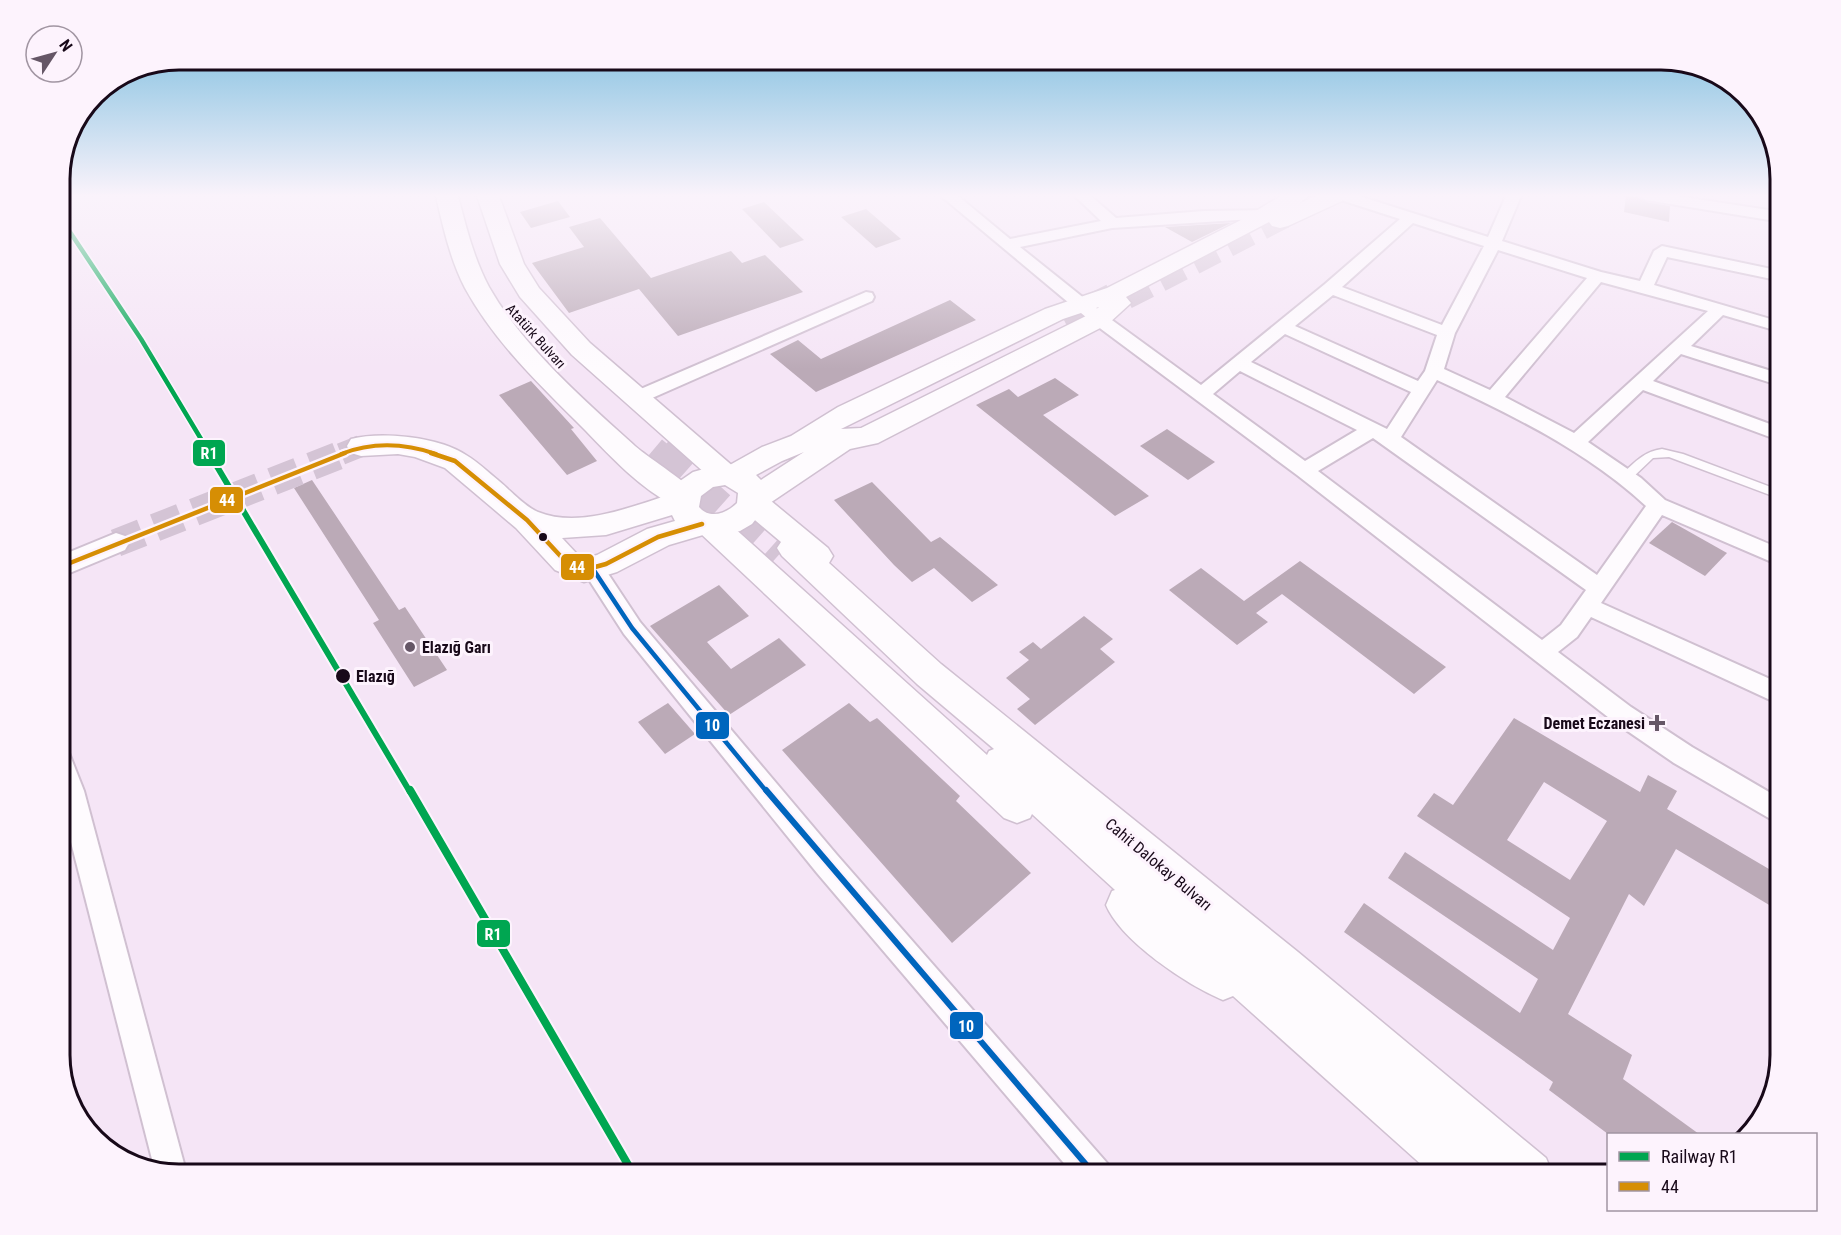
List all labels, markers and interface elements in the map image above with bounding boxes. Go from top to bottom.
north arrow [24,24,84,84]
text: N [55,36,76,55]
street label: Atatürk Bulvarı [503,300,569,372]
line badge: R1 [192,439,226,467]
text: R1 [201,444,217,463]
line badge: 44 [209,486,244,514]
text: 44 [219,491,235,510]
unlabelled marker [537,531,549,543]
line badge: 44 [560,553,595,581]
text: 44 [569,558,585,577]
place label: Elazığ Garı [422,638,491,657]
marker: Elazığ Garı [403,640,417,654]
marker: Elazığ [334,667,352,685]
place label: Elazığ [356,667,395,686]
line badge: 10 [695,711,730,740]
place label: Demet Eczanesi [1544,714,1645,733]
text: 10 [704,716,720,735]
marker: Demet Eczanesi [1650,716,1664,730]
street label: Cahit Dalokay Bulvarı [1102,814,1216,915]
line badge: R1 [476,919,511,948]
text: R1 [485,925,501,944]
line badge: 10 [949,1011,984,1040]
text: 10 [958,1017,974,1036]
legend [1607,1133,1817,1211]
text: Railway R1 [1661,1146,1738,1167]
text: 44 [1661,1176,1679,1197]

